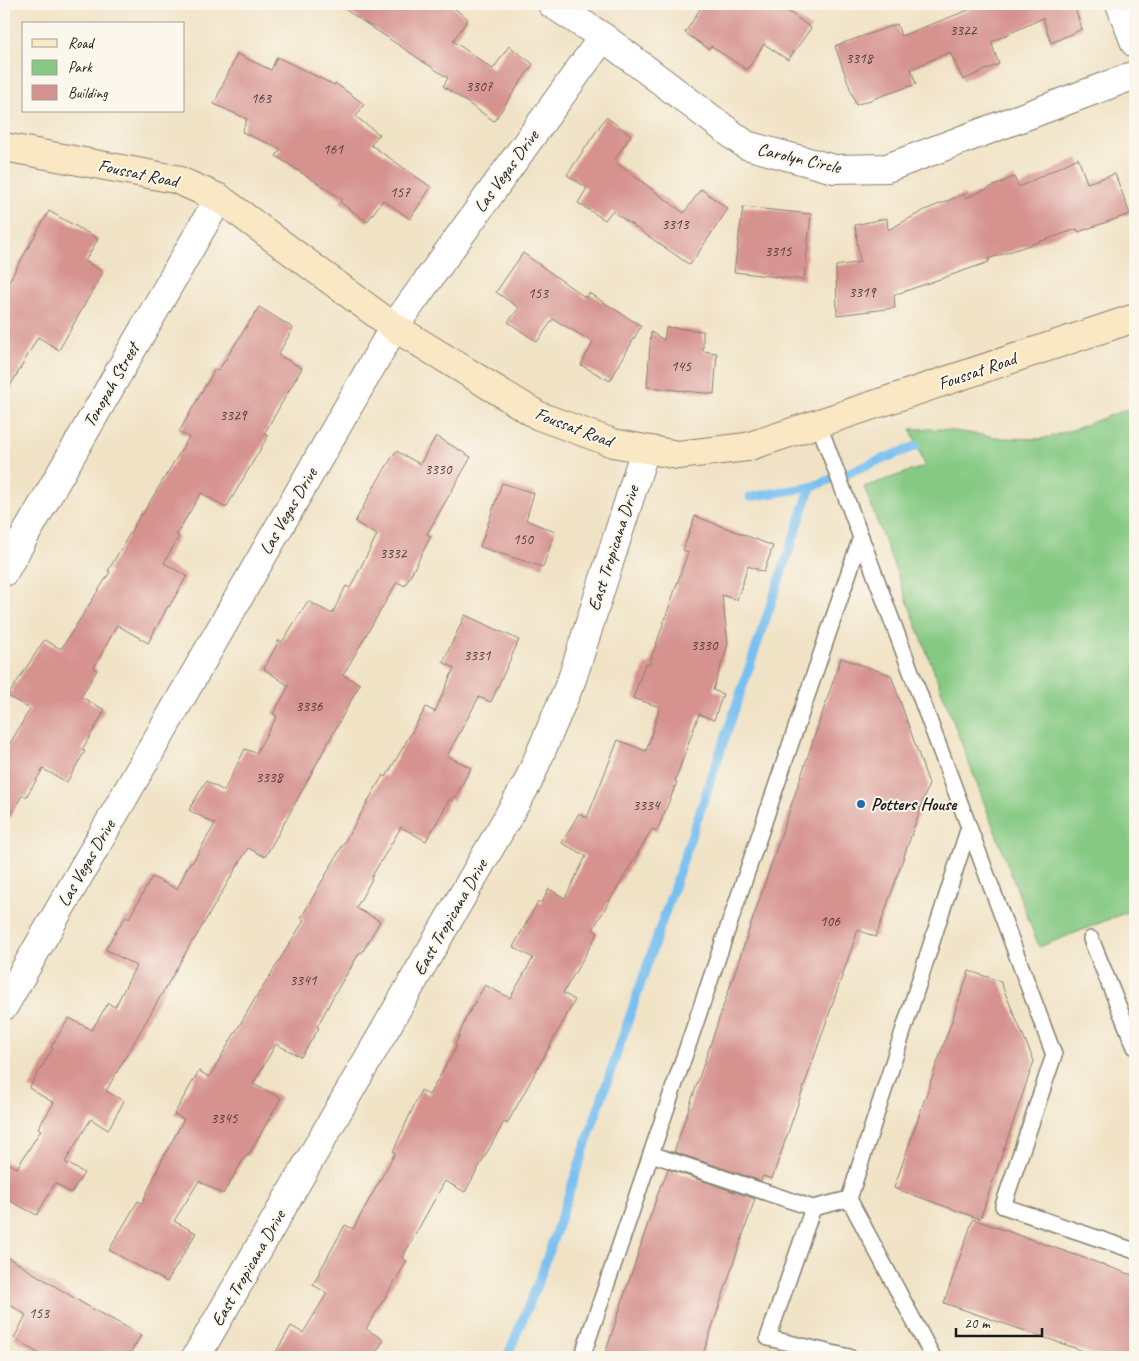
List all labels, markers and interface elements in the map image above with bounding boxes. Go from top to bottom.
house number: 3322 [949,21,978,40]
legend [22,22,185,112]
text: Road [68,34,95,53]
house number: 3318 [845,49,874,68]
text: Park [68,58,93,77]
house number: 3307 [465,77,494,96]
text: Building [68,84,108,103]
house number: 163 [251,89,272,108]
street label: Las Vegas Drive [469,125,544,217]
street label: Carolyn Circle [755,138,844,179]
house number: 161 [323,140,344,159]
street label: Foussat Road [96,154,183,193]
house number: 157 [390,183,411,202]
house number: 3313 [661,215,690,234]
house number: 3315 [764,242,793,261]
house number: 3319 [848,283,877,302]
house number: 153 [528,284,549,303]
street label: Tonopah Street [78,336,145,431]
street label: Foussat Road [935,346,1022,395]
house number: 145 [671,357,692,376]
street label: Foussat Road [532,402,618,453]
house number: 3329 [219,406,248,425]
house number: 3330 [424,460,453,479]
street label: Las Vegas Drive [254,463,322,558]
street label: East Tropicana Drive [582,482,644,613]
house number: 150 [513,530,534,549]
house number: 3332 [379,544,408,563]
house number: 3330 [690,636,719,655]
house number: 3331 [463,646,492,665]
house number: 3336 [295,697,324,716]
house number: 3338 [255,768,284,787]
place label: Potters House [871,793,958,815]
house number: 3334 [632,796,661,815]
marker: Potters House [855,798,867,810]
street label: Las Vegas Drive [52,815,120,910]
street label: East Tropicana Drive [408,854,493,979]
house number: 106 [820,912,841,931]
house number: 3341 [289,971,318,990]
house number: 3345 [210,1109,239,1128]
street label: East Tropicana Drive [206,1205,291,1330]
house number: 153 [29,1304,50,1323]
scale bar [956,1306,1043,1338]
text: 20 m [964,1314,991,1333]

